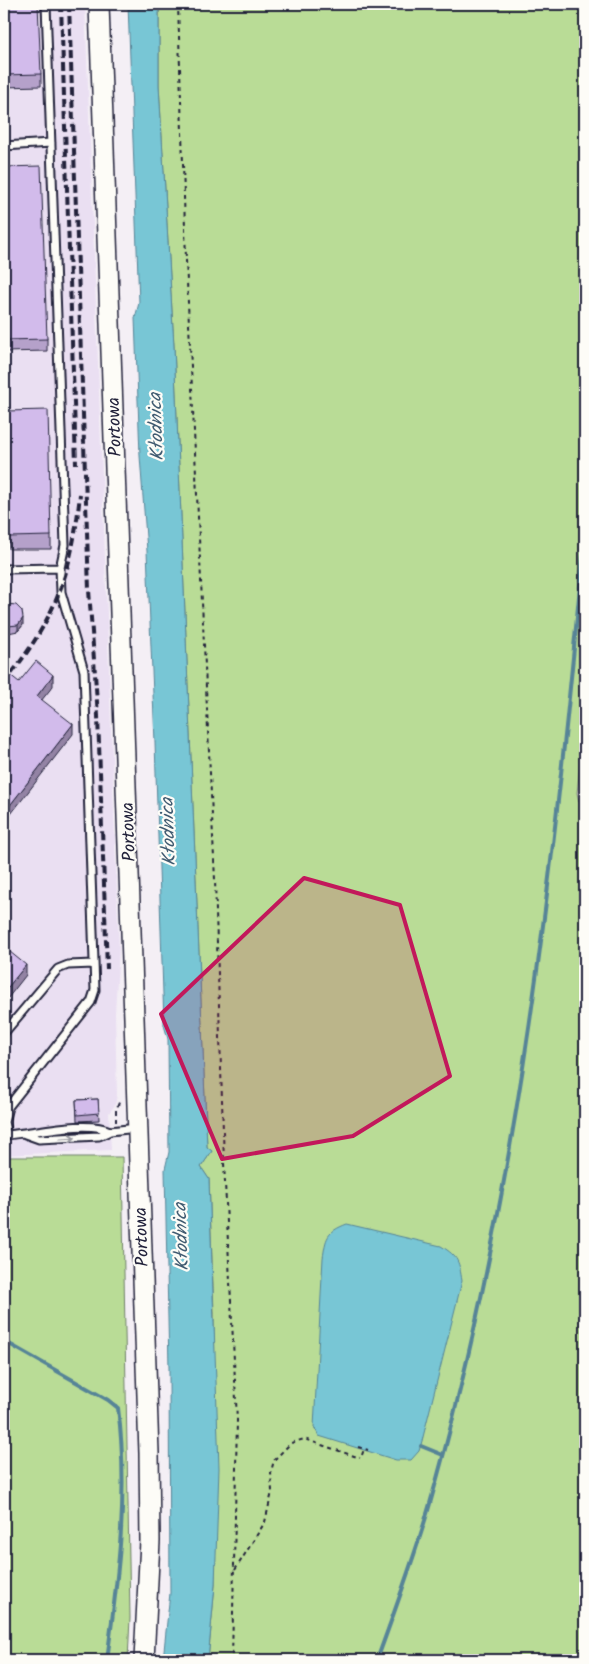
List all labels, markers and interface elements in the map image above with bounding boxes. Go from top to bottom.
water label: Kłodnica [141,391,173,462]
street label: Portowa [100,397,131,457]
water label: Kłodnica [153,796,185,867]
street label: Portowa [114,802,145,862]
one-way arrow [60,1133,76,1143]
water label: Kłodnica [166,1201,198,1272]
street label: Portowa [127,1207,158,1267]

